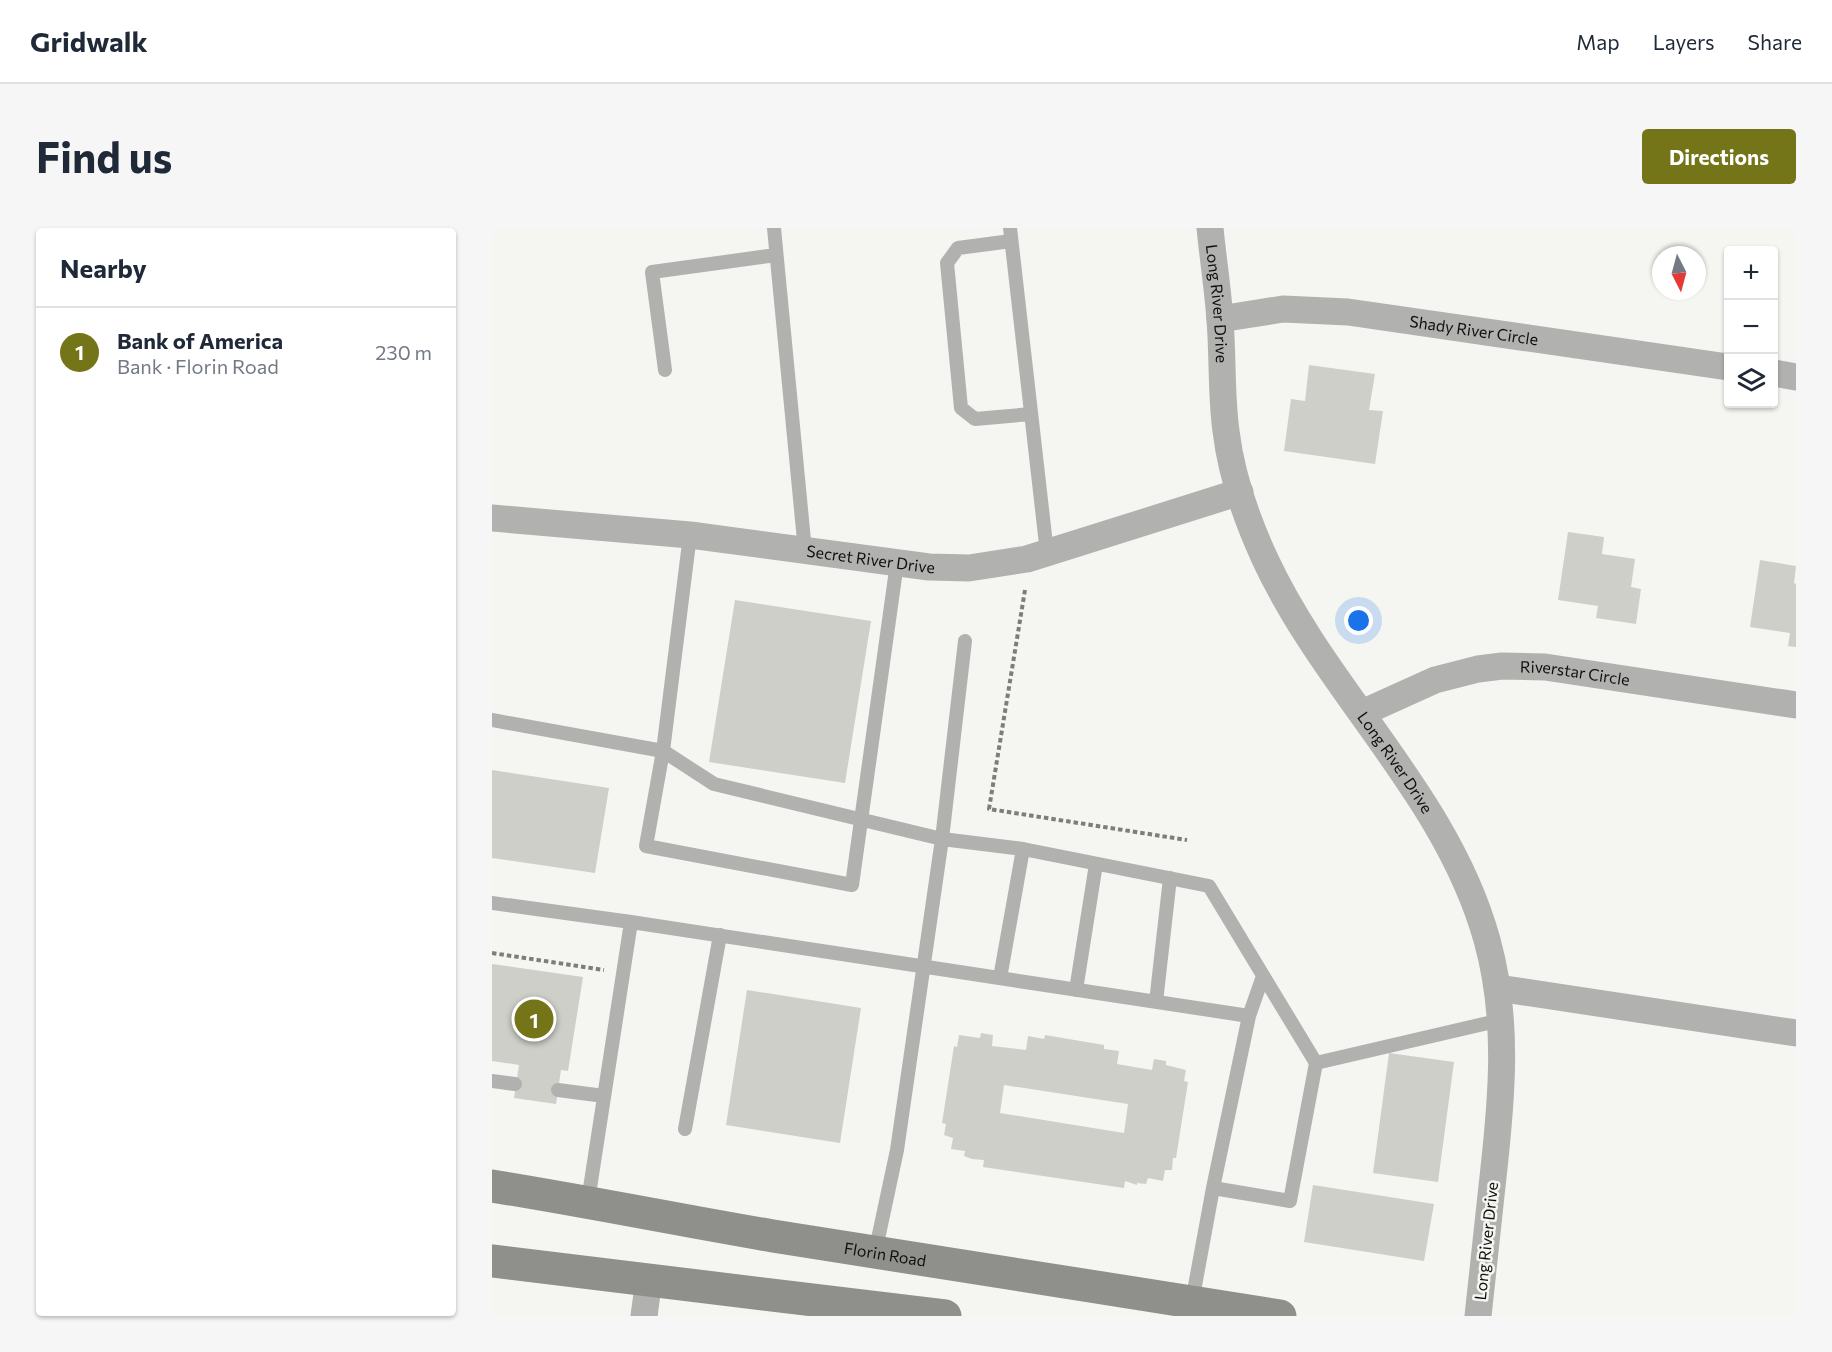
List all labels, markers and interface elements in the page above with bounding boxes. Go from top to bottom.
text: Gridwalk [30,24,148,58]
text: Map [1576,29,1620,54]
text: Layers [1653,29,1715,54]
text: Share [1748,29,1802,54]
button: Directions [1642,129,1796,184]
text: Find us [36,130,172,182]
street label: Long River Drive [1203,243,1232,363]
north arrow [1652,246,1706,300]
map controls [1724,246,1778,408]
button: + [1724,246,1778,300]
text: Nearby [60,252,147,283]
button: − [1724,300,1778,354]
street label: Shady River Circle [1408,311,1540,348]
text: Bank of America [117,327,283,354]
text: 1 [75,340,84,364]
text: 230 m [375,340,432,364]
text: Bank · Florin Road [117,354,279,378]
button: layers [1724,354,1778,408]
street label: Secret River Drive [805,541,935,576]
your location [1344,606,1373,635]
street label: Riverstar Circle [1520,656,1631,689]
street label: Long River Drive [1354,708,1437,817]
pin: 1 [514,996,554,1042]
street label: Long River Drive [1470,1181,1501,1301]
street label: Florin Road [843,1238,928,1270]

